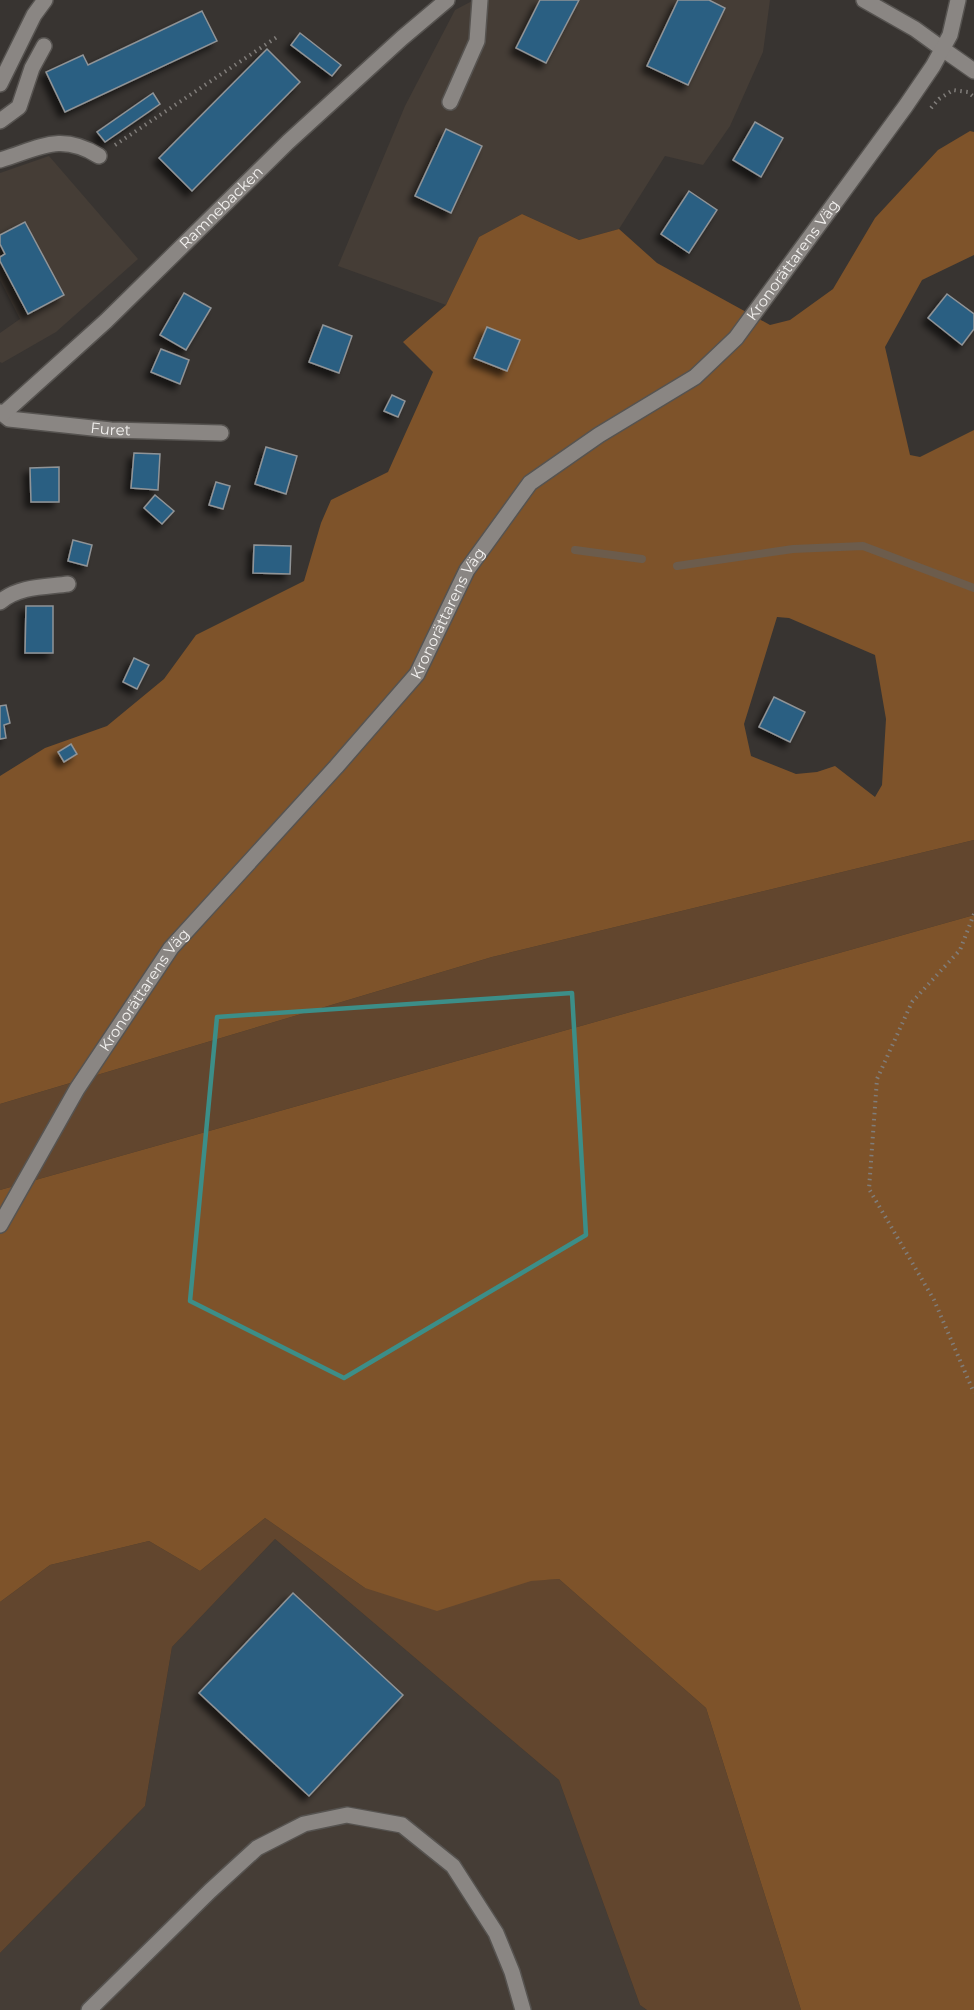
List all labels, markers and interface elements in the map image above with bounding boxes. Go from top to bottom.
street label: Ramnebacken [175,162,267,253]
street label: Kronorättarens Väg [742,196,843,324]
street label: Furet [90,418,131,440]
street label: Kronorättarens Väg [406,544,489,682]
street label: Kronorättarens Väg [95,924,193,1055]

